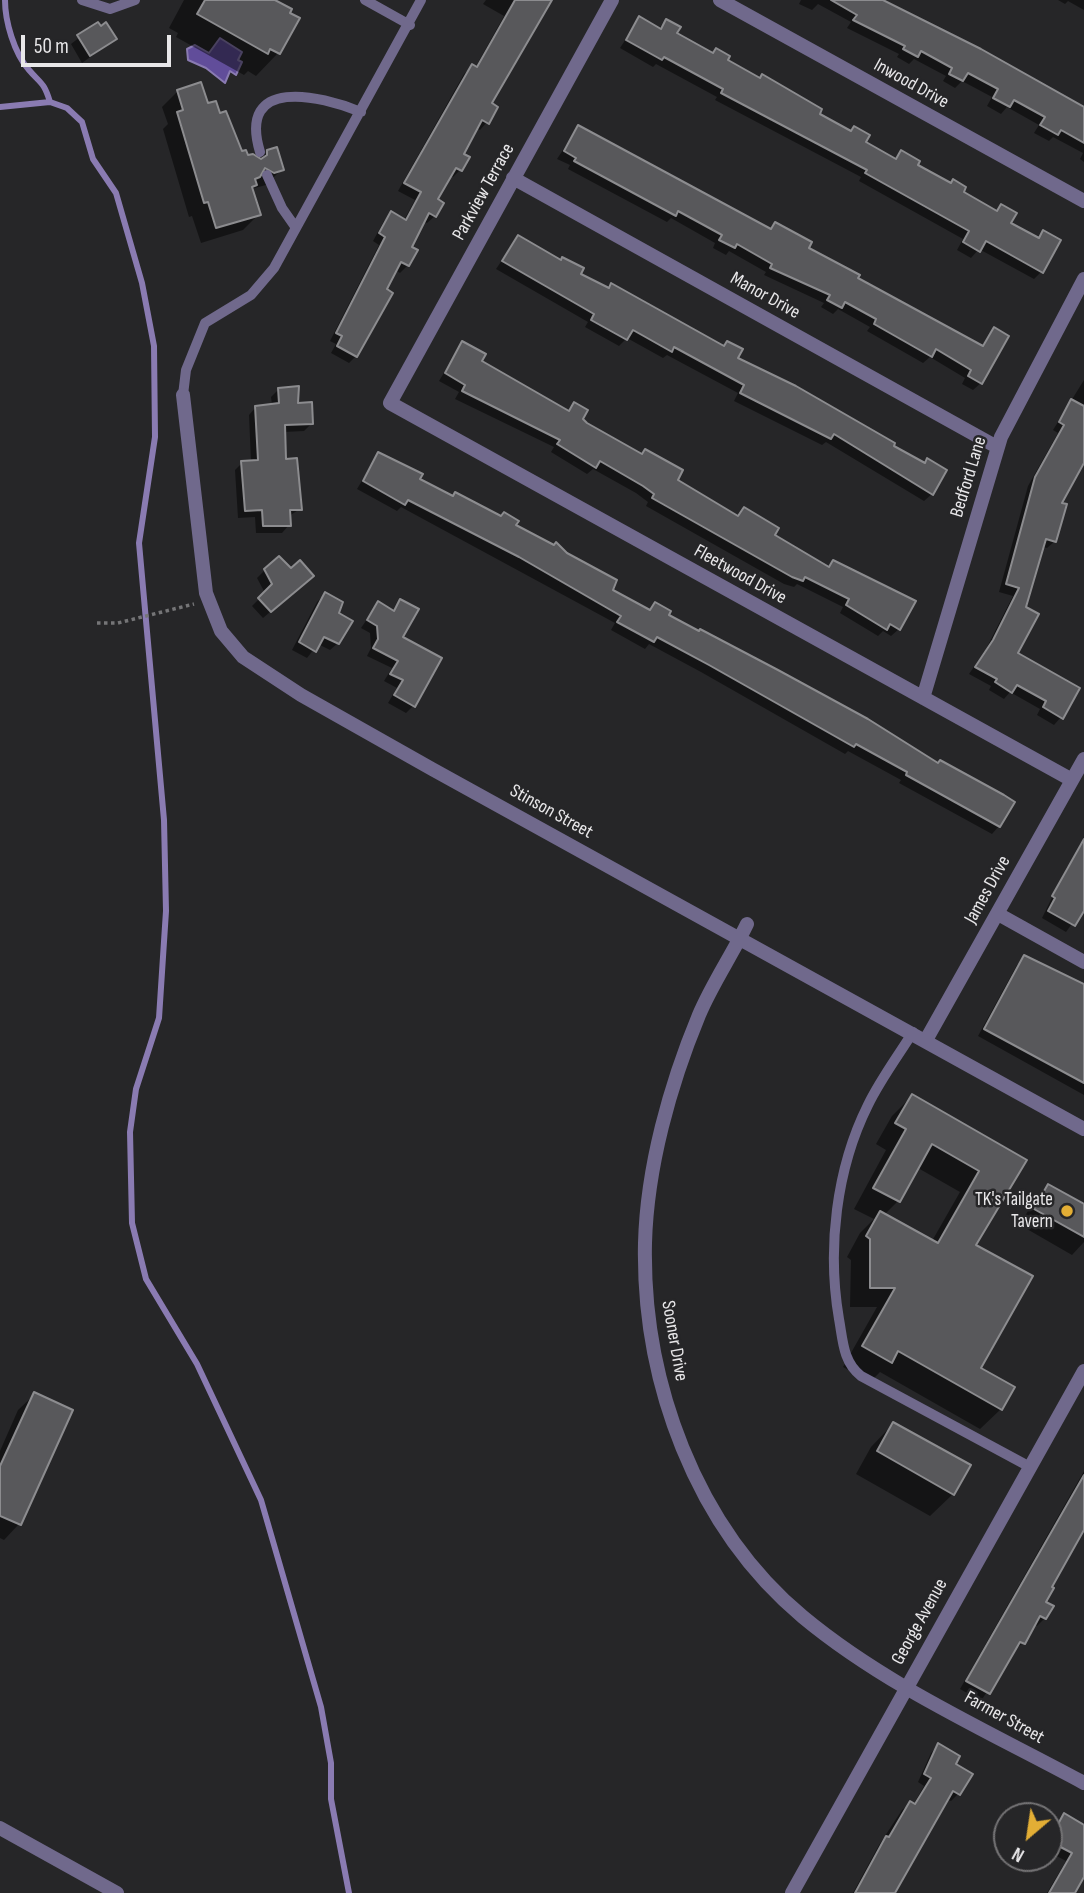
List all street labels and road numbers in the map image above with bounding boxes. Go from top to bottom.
street label: Inwood Drive [869,54,953,114]
street label: Parkview Terrace [448,140,520,244]
street label: Manor Drive [726,268,804,324]
street label: Bedford Lane [946,434,992,520]
street label: Fleetwood Drive [690,540,790,610]
street label: Stinson Street [505,780,597,844]
street label: James Drive [960,852,1016,928]
street label: Sooner Drive [656,1299,692,1383]
street label: George Avenue [887,1575,953,1669]
street label: Farmer Street [960,1687,1048,1749]

